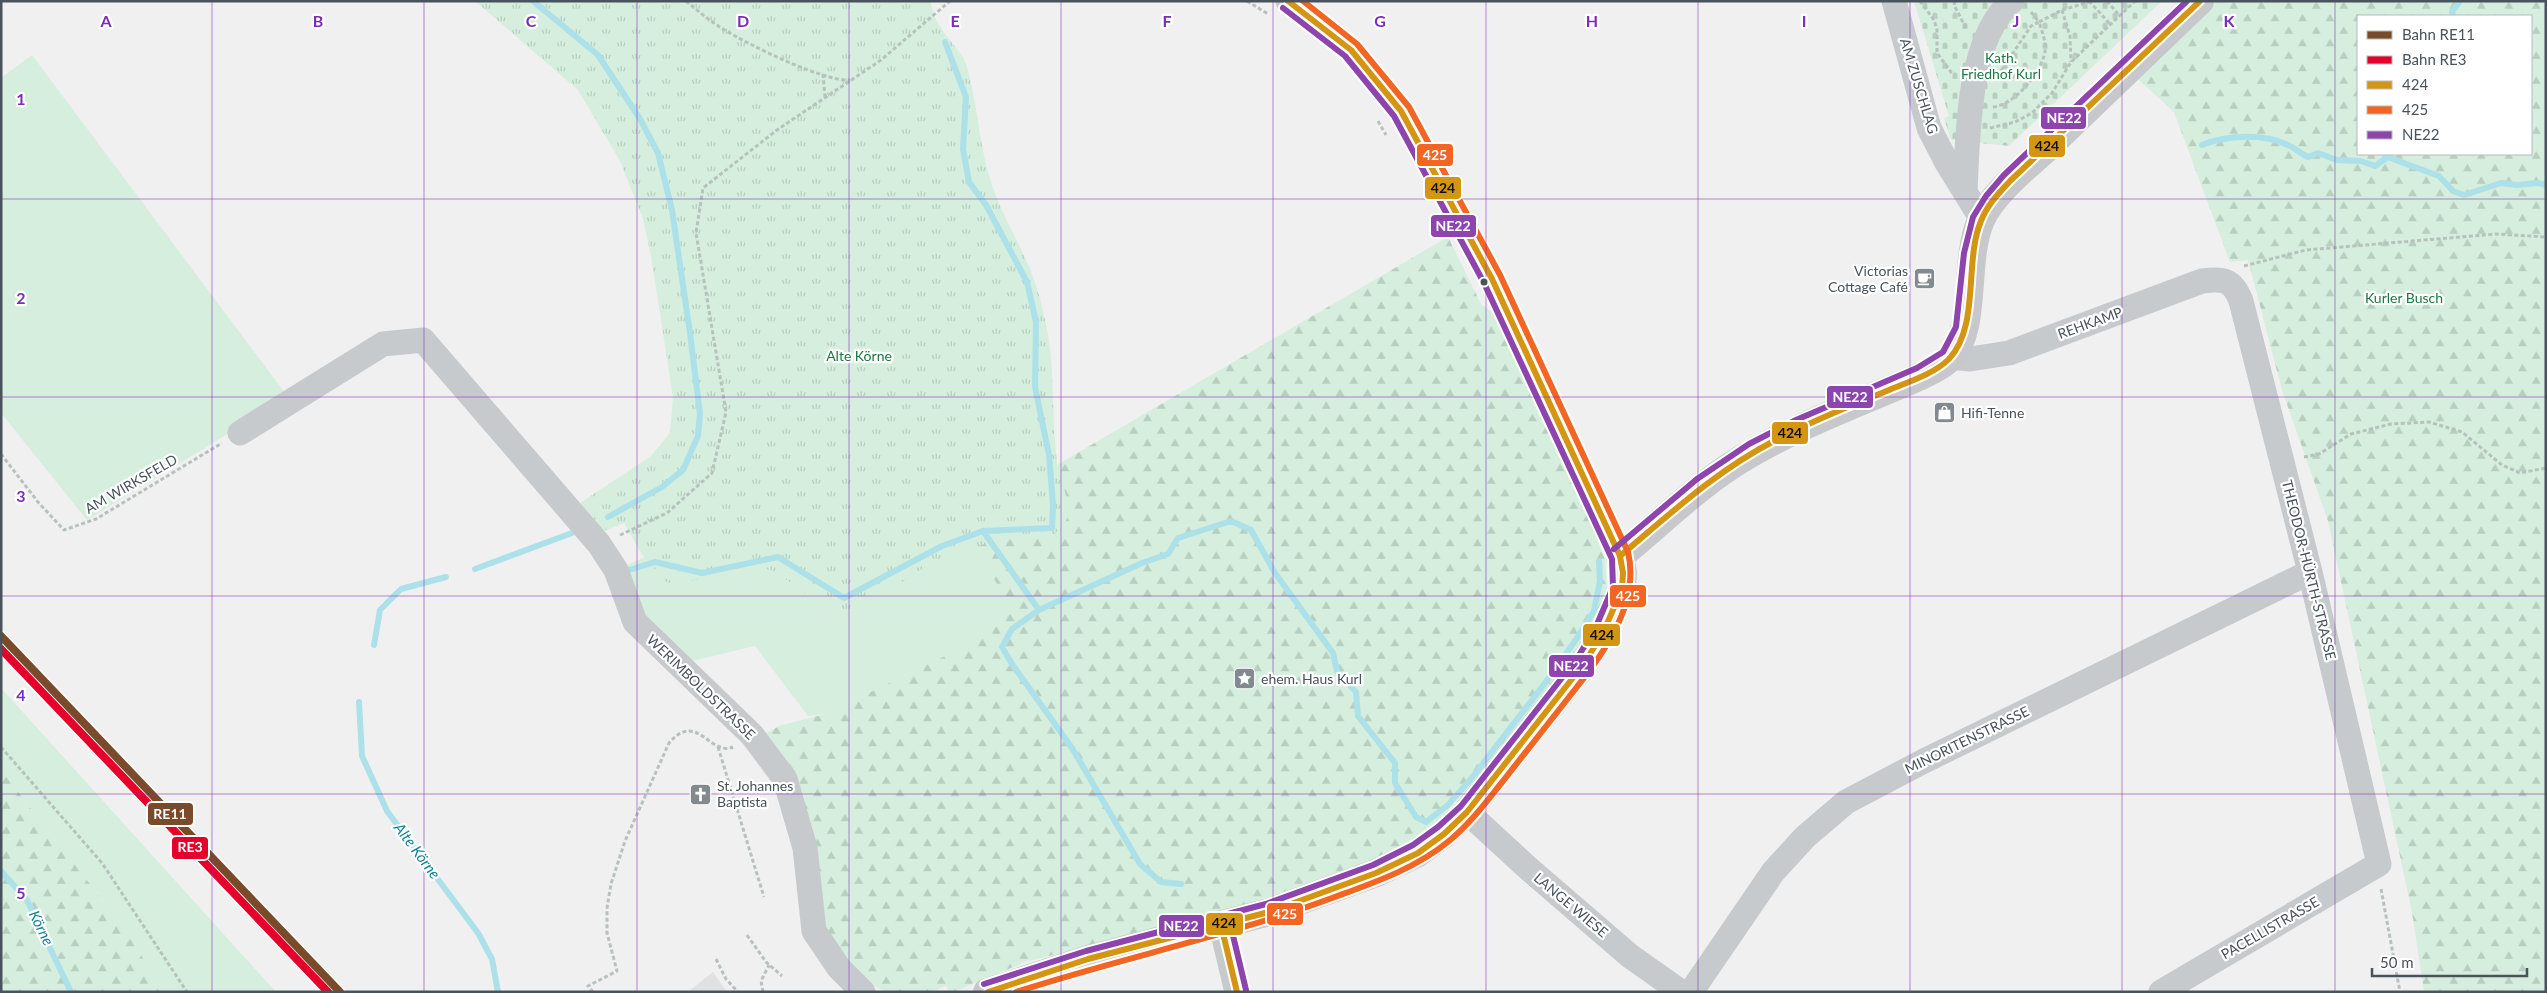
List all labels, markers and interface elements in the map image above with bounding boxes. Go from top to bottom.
text: A [99,11,112,30]
text: B [313,11,323,30]
text: C [526,11,537,30]
text: D [737,11,749,30]
text: E [950,11,960,30]
text: F [1162,11,1172,30]
text: G [1374,11,1386,30]
text: H [1586,11,1598,30]
text: I [1802,11,1806,30]
text: J [2013,11,2019,30]
text: K [2224,11,2236,30]
legend [2357,15,2532,155]
text: Bahn RE11 [2402,25,2475,43]
street label: AM ZUSCHLAG [1897,36,1942,136]
park label: Kath. Friedhof Kurl [1961,49,2041,82]
text: Bahn RE3 [2402,50,2466,68]
text: 424 [2402,75,2428,93]
text: 1 [16,89,26,108]
text: 425 [2402,100,2428,118]
line badge: NE22 [2040,106,2087,130]
text: NE22 [2046,109,2082,126]
text: NE22 [2402,125,2440,143]
line badge: 424 [2028,134,2066,158]
text: 424 [2035,137,2059,154]
line badge: 425 [1416,143,1454,167]
text: 425 [1423,146,1447,163]
line badge: 424 [1424,176,1462,200]
text: 424 [1431,179,1455,196]
line badge: NE22 [1430,214,1477,238]
text: NE22 [1435,217,1471,234]
place label: Victorias Cottage Café [1828,262,1908,295]
cafe icon: Victorias Cottage Café [1912,267,1936,291]
unlabelled marker [1479,277,1489,287]
text: 2 [16,288,26,307]
park label: Kurler Busch [2365,289,2443,306]
street label: REHKAMP [2055,303,2125,342]
park label: Alte Körne [826,347,892,364]
line badge: NE22 [1826,385,1874,409]
text: NE22 [1832,388,1868,405]
shop icon: Hifi-Tenne [1933,401,1957,425]
place label: Hifi-Tenne [1961,404,2024,421]
line badge: 424 [1771,421,1809,445]
text: 424 [1778,424,1802,441]
street label: AM WIRKSFELD [82,450,180,517]
street label: THEODOR-HÜRTH-STRASSE [2279,478,2340,662]
text: 3 [16,486,26,505]
line badge: 425 [1609,584,1647,608]
text: 425 [1616,587,1640,604]
line badge: 424 [1582,623,1621,647]
text: 424 [1590,626,1614,643]
street label: WERIMBOLDSTRASSE [644,631,759,743]
line badge: NE22 [1548,654,1595,678]
text: NE22 [1553,657,1589,674]
place icon: ehem. Haus Kurl [1233,667,1257,691]
place label: ehem. Haus Kurl [1261,670,1362,687]
text: 4 [16,685,26,704]
street label: MINORITENSTRASSE [1902,702,2032,777]
place label: St. Johannes Baptista [717,777,793,810]
church icon: St. Johannes Baptista [689,782,713,806]
line badge: RE11 [147,802,194,826]
text: RE11 [153,805,187,822]
water label: Alte Körne [390,818,445,882]
line badge: RE3 [171,836,209,860]
text: RE3 [177,838,203,855]
street label: LANGE WIESE [1531,869,1612,940]
text: 5 [16,883,26,902]
street label: PACELLISTRASSE [2218,893,2322,962]
line badge: 425 [1266,902,1304,926]
text: 425 [1273,905,1297,922]
water label: Körne [26,907,58,948]
line badge: 424 [1205,912,1244,936]
line badge: NE22 [1158,914,1205,938]
text: 424 [1212,914,1236,931]
text: NE22 [1163,917,1199,934]
scale bar [2372,946,2527,978]
text: 50 m [2380,953,2414,971]

